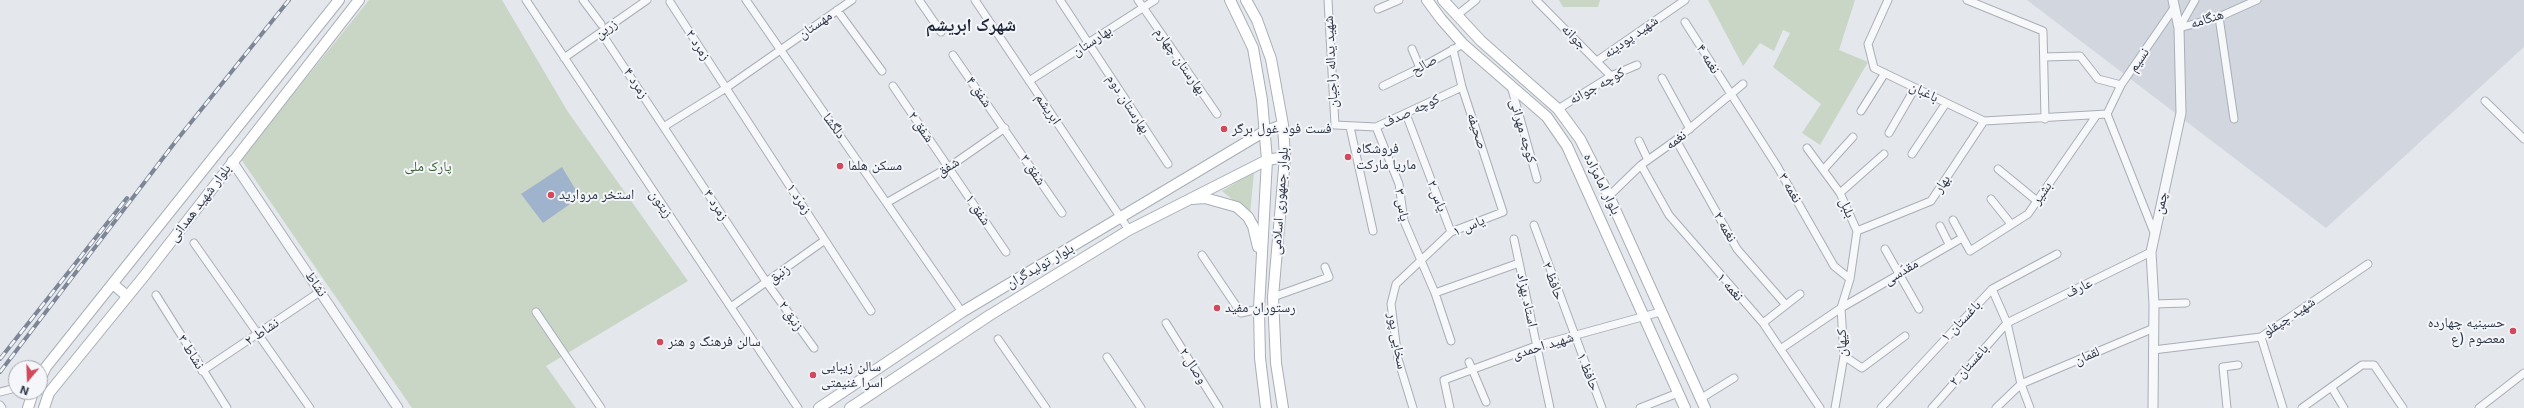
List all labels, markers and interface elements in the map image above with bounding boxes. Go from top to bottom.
street label: هنگامه [2188,6,2226,32]
street label: مهستان [795,7,835,43]
street label: شهید پودینه [1601,12,1661,62]
street label: زرین [591,15,621,43]
district label: شهرک ابریشم [926,15,1016,37]
street label: شهید یداله راجیان [1320,15,1342,109]
street label: جوانه [1558,21,1590,53]
street label: بهارستان [1069,22,1115,60]
street label: بهارستان چهارم [1151,24,1209,98]
street label: زمرد ۲ [682,26,714,64]
street label: نغمه ۴ [1692,41,1724,77]
street label: نسیم [2125,45,2153,75]
street label: صالح [1408,51,1440,79]
street label: زمرد ۴ [620,64,652,102]
street label: کوچه جوانه [1566,64,1628,108]
street label: بهارستان دوم [1103,71,1153,137]
street label: شفق ۴ [962,73,996,111]
street label: باغبان [1907,78,1941,106]
street label: ابریشم [1031,90,1065,128]
street label: کوچه صدف [1380,90,1442,132]
street label: کوچه مهرانی [1506,97,1540,165]
street label: شفق ۲ [904,108,938,146]
street label: دلگشا [819,110,849,142]
street label: صحیفه [1463,111,1491,151]
place label: فست فود غول برگر [1232,121,1332,137]
marker: فست فود غول برگر [1219,124,1229,134]
street label: نغمه [1662,127,1690,153]
place label: فروشگاه ماریا مارکت [1356,141,1416,174]
street label: بلوار جمهوری اسلامی [1268,146,1292,256]
street label: بلوار امامزاده [1580,150,1624,218]
street label: شفق ۳ [1017,151,1049,189]
marker: فروشگاه ماریا مارکت [1343,152,1353,162]
street label: شفق [934,154,962,180]
place label: مسکن هلما [848,158,902,174]
park label: پارک ملی [404,159,452,175]
street label: بلوار شهید همدانی [165,161,235,245]
marker: مسکن هلما [835,161,845,171]
street label: نغمه ۳ [1775,170,1805,206]
street label: بهار [1930,172,1954,196]
street label: یاس ۲ [1423,178,1451,214]
street label: بشیر [2028,178,2056,208]
street label: زمرّد ۱ [783,180,815,218]
street label: زمرد ۳ [700,186,732,224]
place label: استخر مروارید [559,187,634,203]
street label: زیتون [646,187,676,221]
street label: یاس ۳ [1391,187,1413,223]
marker: استخر مروارید [546,190,556,200]
street label: چمن [2150,190,2172,216]
street label: شفق ۱ [962,191,994,229]
street label: بلبل [1835,196,1859,220]
street label: نغمه ۲ [1710,209,1740,245]
street label: یاس ۱ [1451,212,1487,240]
street label: بلوار تولیدگران [1003,240,1077,292]
street label: مقدّسی [1881,255,1921,289]
street label: حافظ ۲ [1538,260,1568,302]
street label: زنبق [765,261,793,287]
street label: نشاط [301,268,331,300]
street label: نغمه ۱ [1713,269,1747,305]
street label: استاد بهزاد [1513,271,1541,329]
street label: عارف [2063,274,2095,302]
street label: شهید چپقلو [2260,293,2318,341]
street label: باغستان ۱ [1937,297,1985,345]
street label: زنبق ۲ [775,298,807,334]
place label: رستوران مفید [1225,300,1296,316]
marker: رستوران مفید [1212,303,1222,313]
street label: سخایی پور [1384,311,1410,371]
street label: نشاط ۲ [242,315,282,349]
place label: حسینیه چهارده معصوم (ع [2428,315,2505,348]
marker: حسینیه چهارده معصوم (ع [2508,326,2518,336]
street label: شهید احمدی [1510,329,1576,363]
street label: کیهان [1833,329,1851,357]
street label: نشاط ۳ [174,332,208,372]
place label: سالن فرهنگ و هنر [668,334,761,350]
marker: سالن فرهنگ و هنر [655,337,665,347]
street label: باغستان ۲ [1946,341,1992,389]
street label: لقمان [2072,343,2102,369]
street label: وصال ۲ [1175,345,1211,387]
street label: حافظ ۱ [1573,351,1603,393]
place label: سالن زیبایی اسرا غنیمتی [821,359,883,392]
north arrow [8,360,48,400]
marker: سالن زیبایی اسرا غنیمتی [808,370,818,380]
text: N [18,382,31,398]

